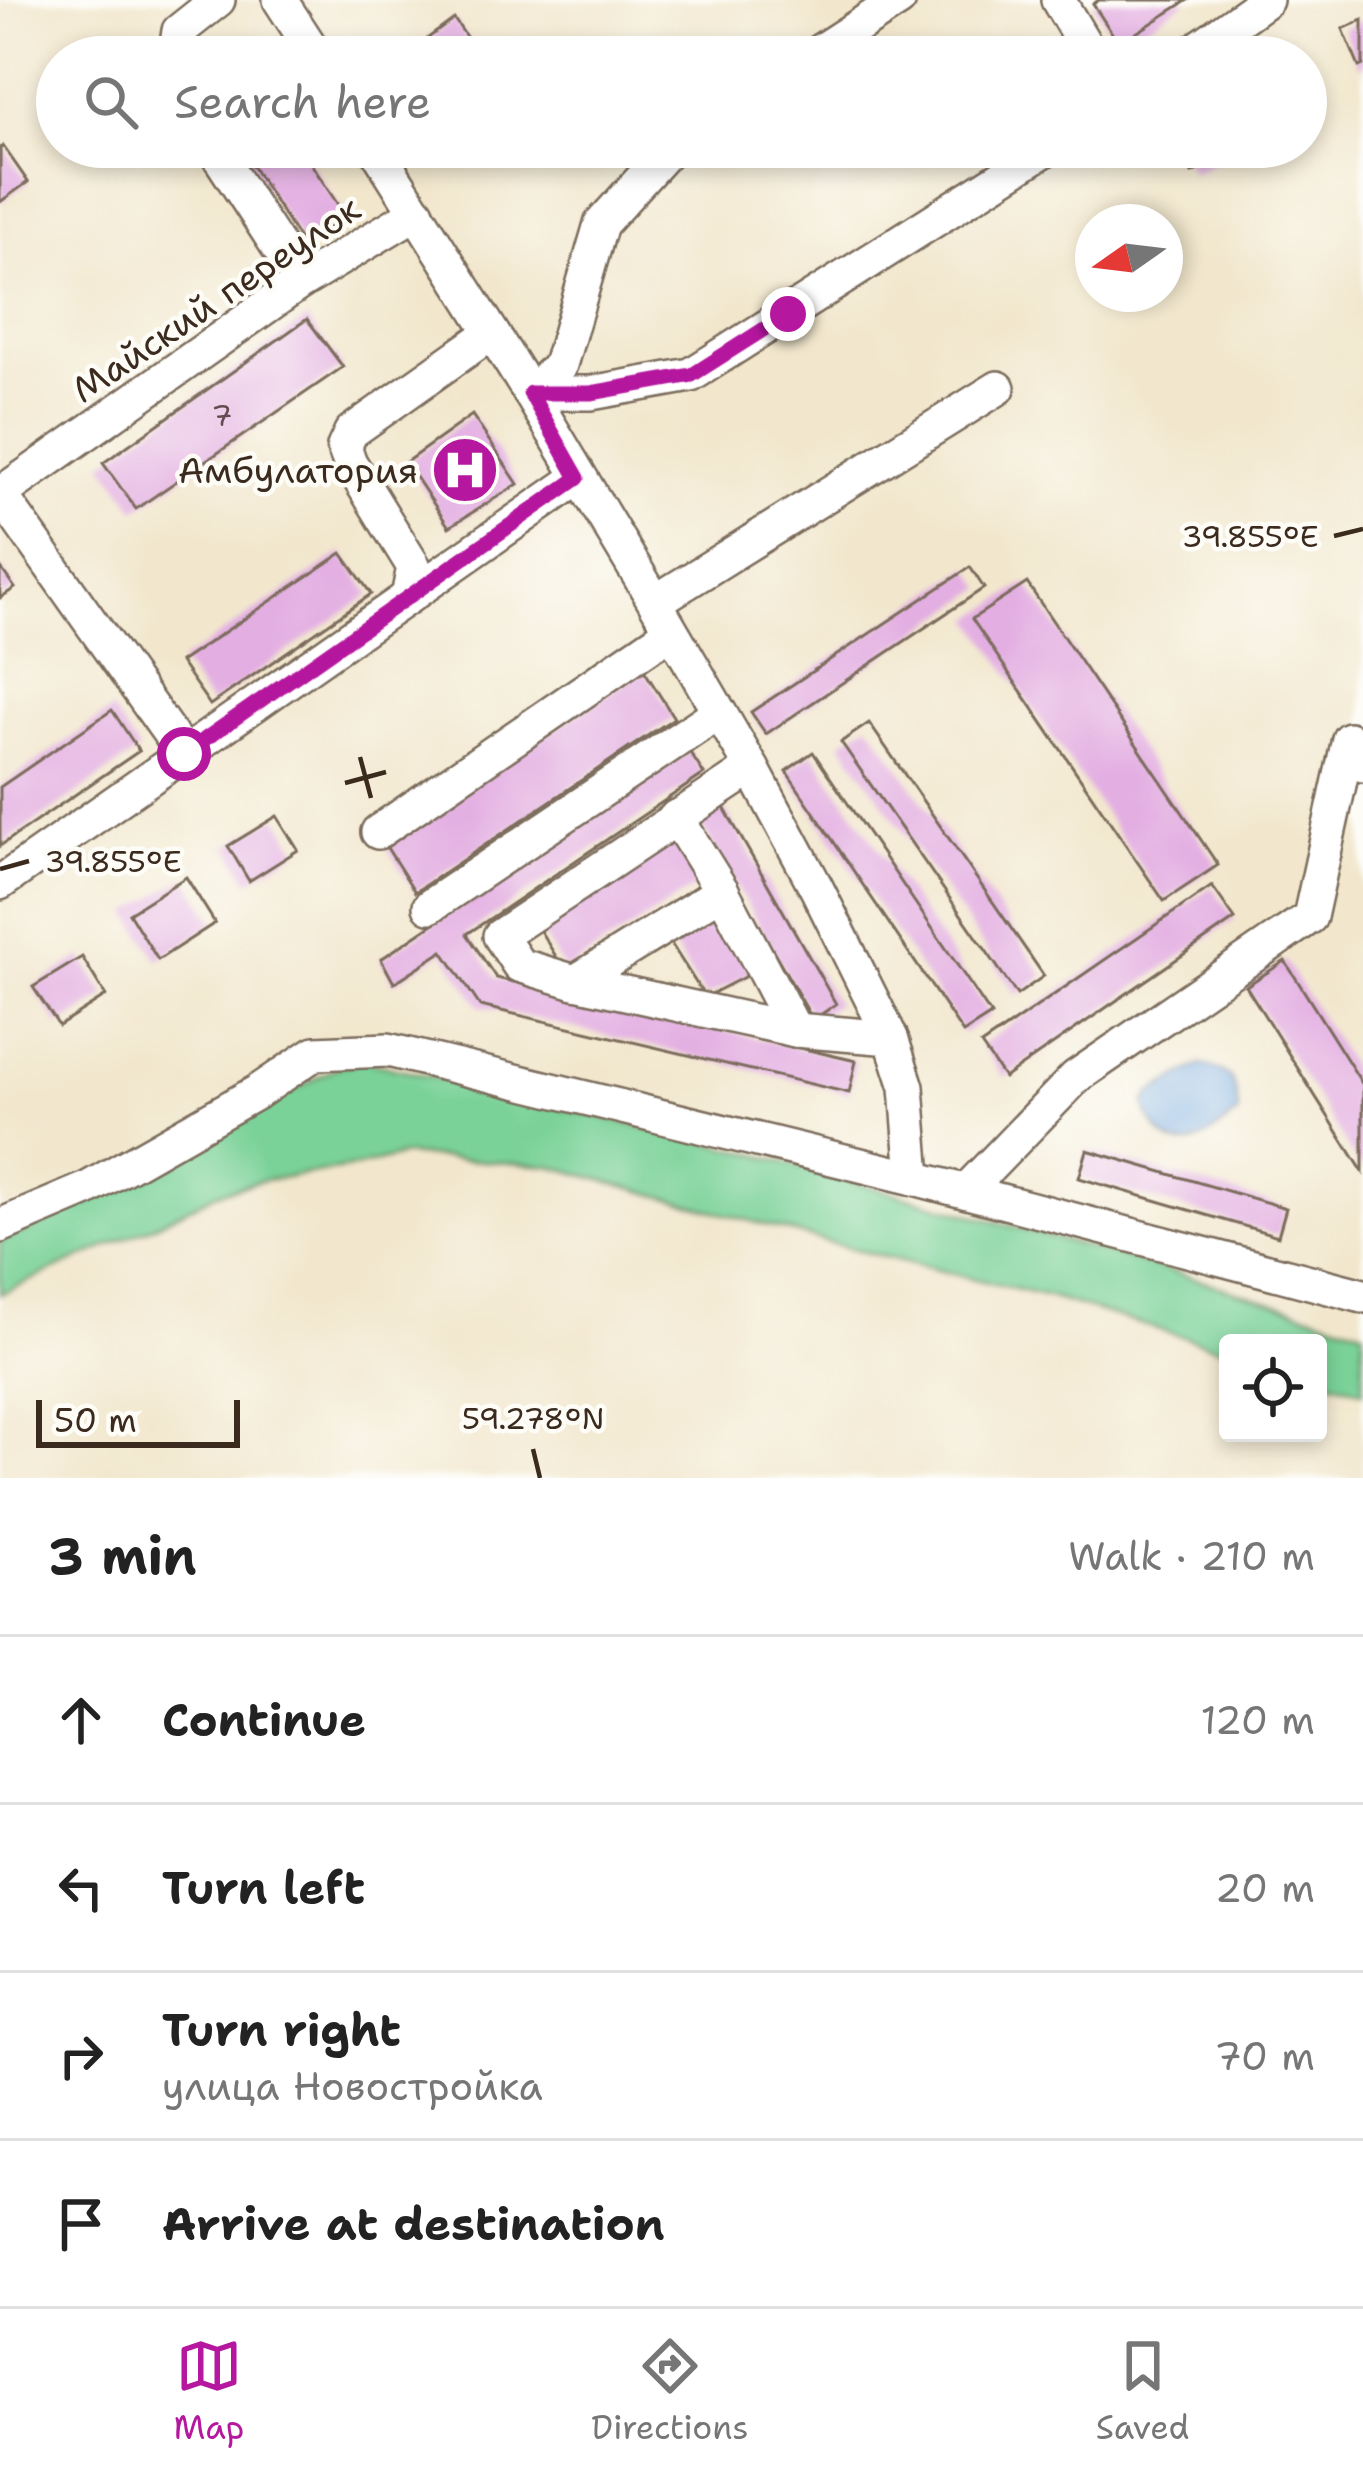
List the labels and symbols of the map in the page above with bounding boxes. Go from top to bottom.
street label: Майский переулок [62,184,370,414]
north arrow [1075,204,1183,312]
route end [761,287,815,341]
house number: 7 [212,395,233,436]
hospital icon: Амбулатория [430,435,500,505]
place label: Амбулатория [178,446,418,495]
text: 39.855°E [1181,516,1319,557]
route start [157,727,211,781]
text: 39.855°E [44,841,182,882]
scale bar [36,1394,240,1447]
text: 59.278°N [462,1398,604,1439]

